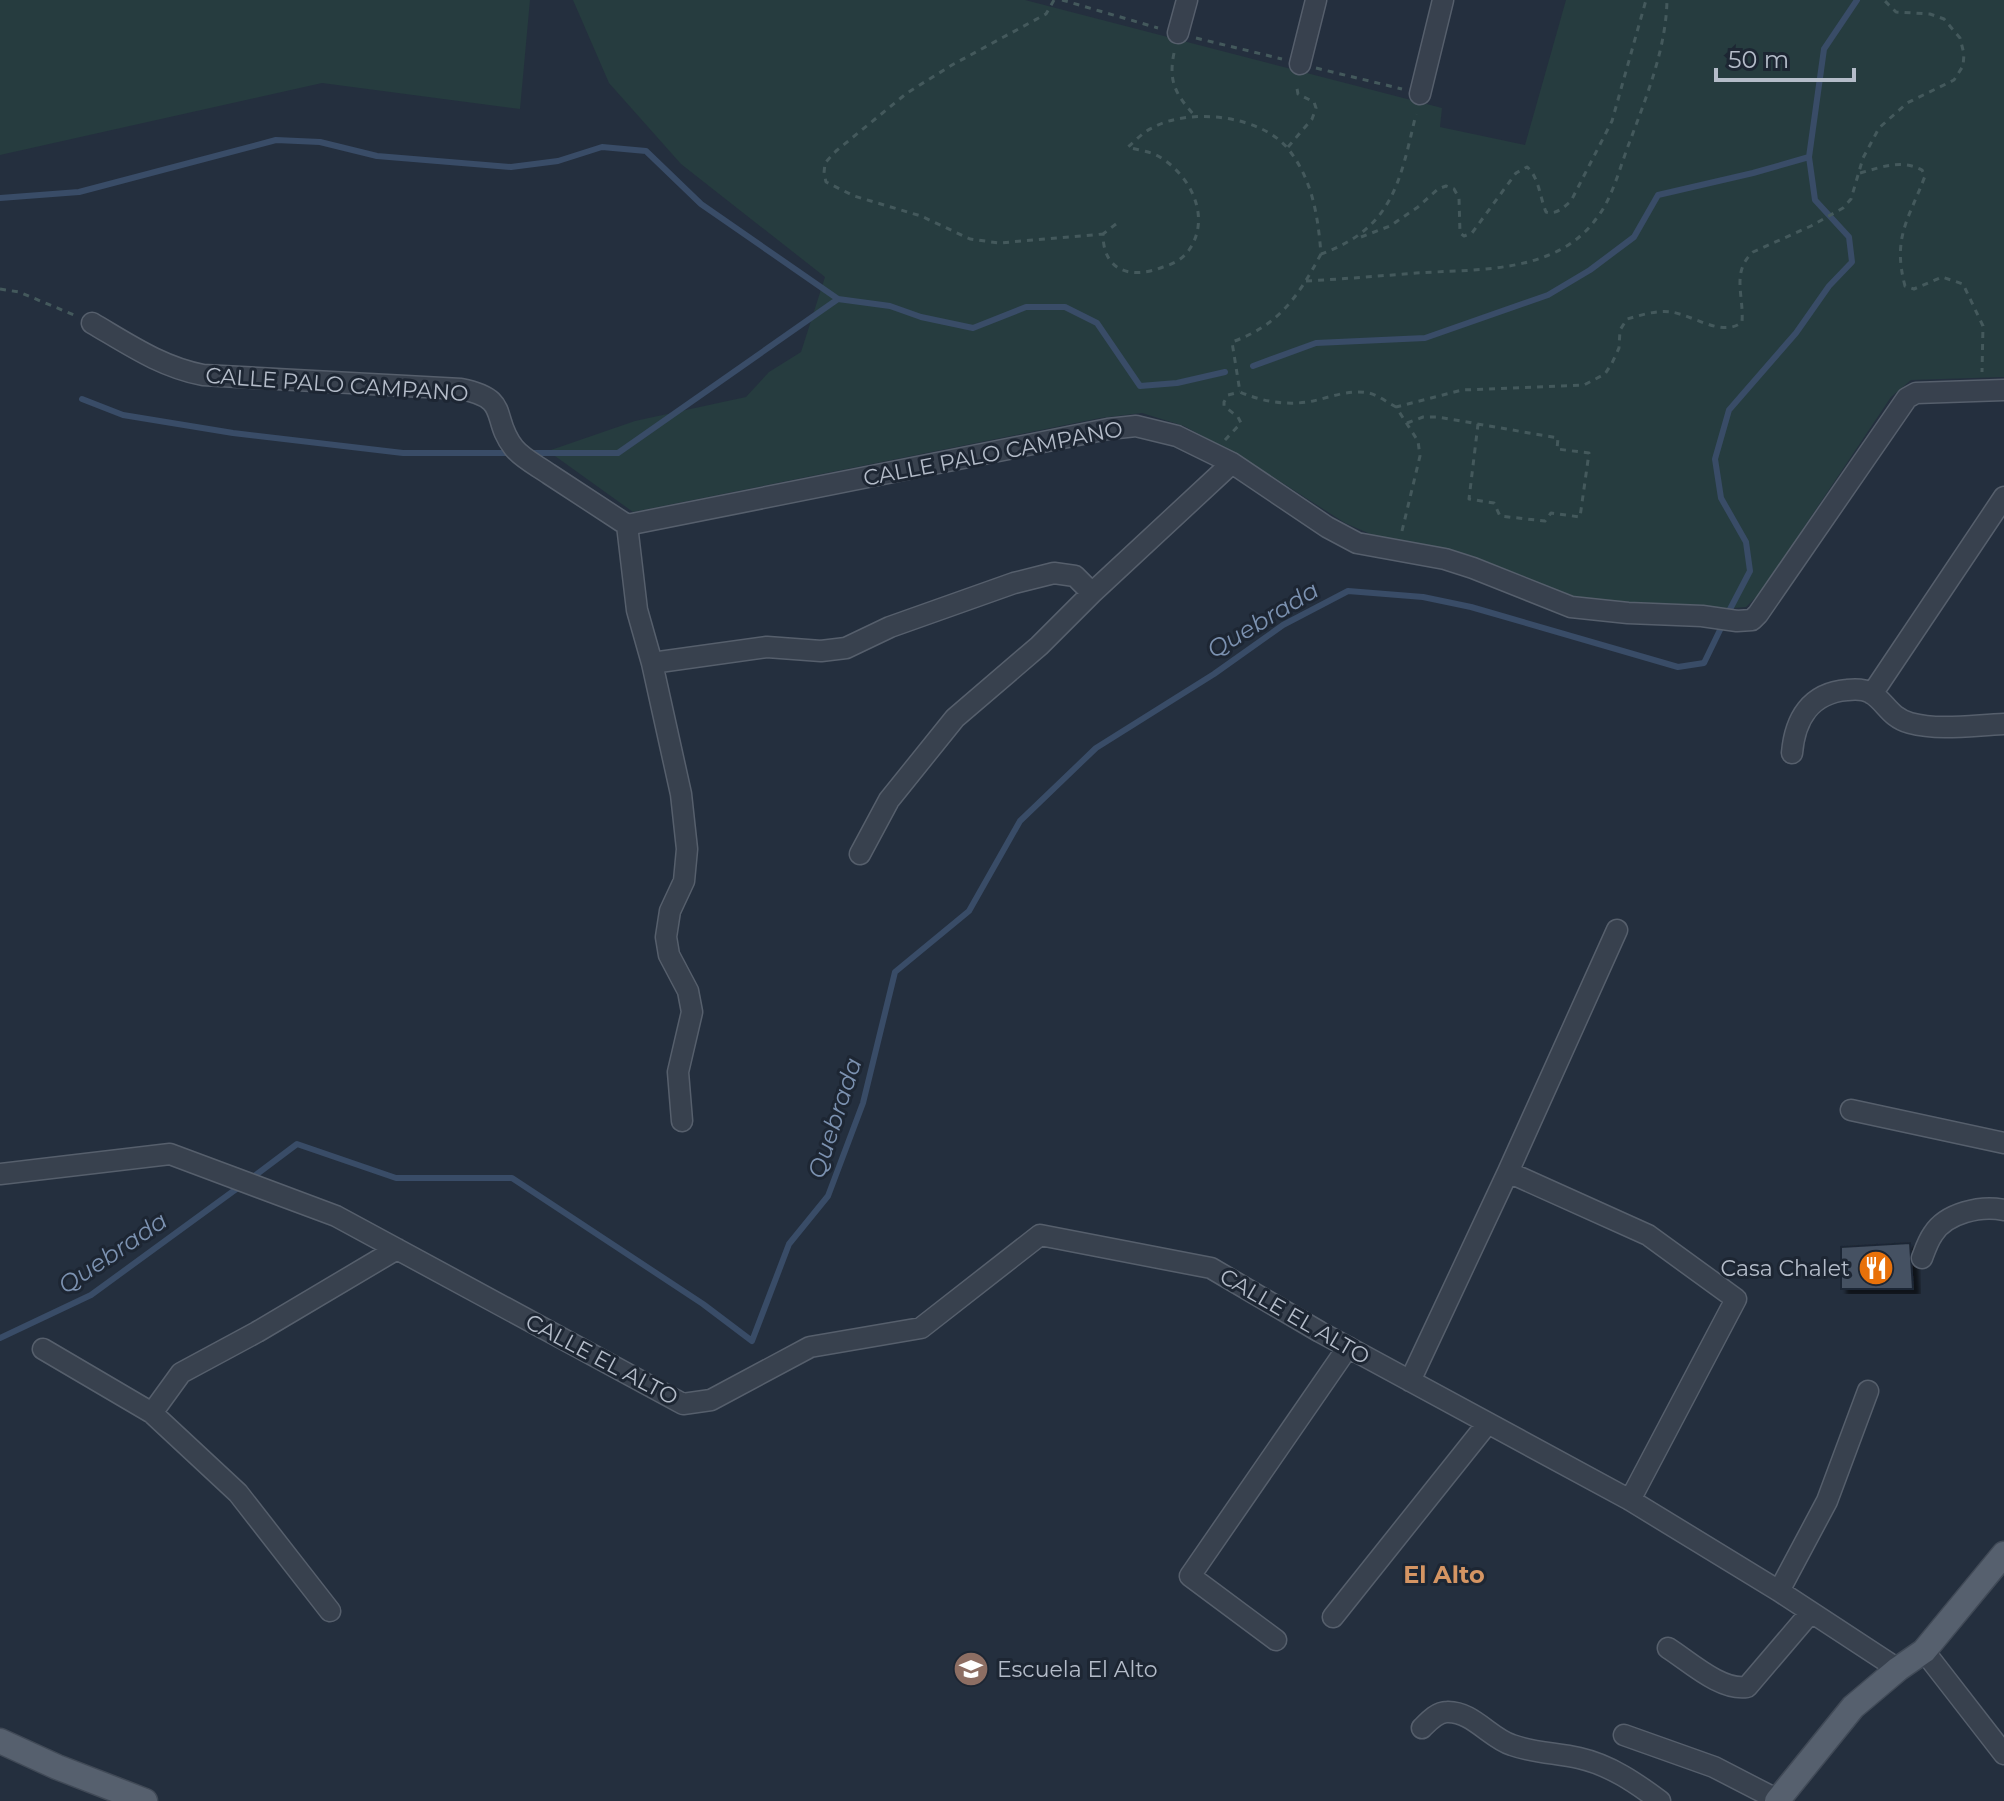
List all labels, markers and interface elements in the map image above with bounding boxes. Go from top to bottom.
scale bar [1716,32,1854,82]
text: 50 m [1728,45,1789,74]
street label: CALLE PALO CAMPANO [204,362,469,407]
street label: CALLE PALO CAMPANO [861,415,1125,492]
water label: Quebrada [1202,575,1324,664]
water label: Quebrada [801,1054,868,1182]
water label: Quebrada [53,1206,173,1300]
restaurant icon: Casa Chalet [1857,1249,1895,1287]
place label: Casa Chalet [1721,1255,1850,1282]
street label: CALLE EL ALTO [1215,1263,1375,1370]
street label: CALLE EL ALTO [521,1308,683,1411]
district label: El Alto [1403,1560,1485,1589]
school or university icon: Escuela El Alto [952,1650,990,1688]
place label: Escuela El Alto [997,1656,1158,1683]

